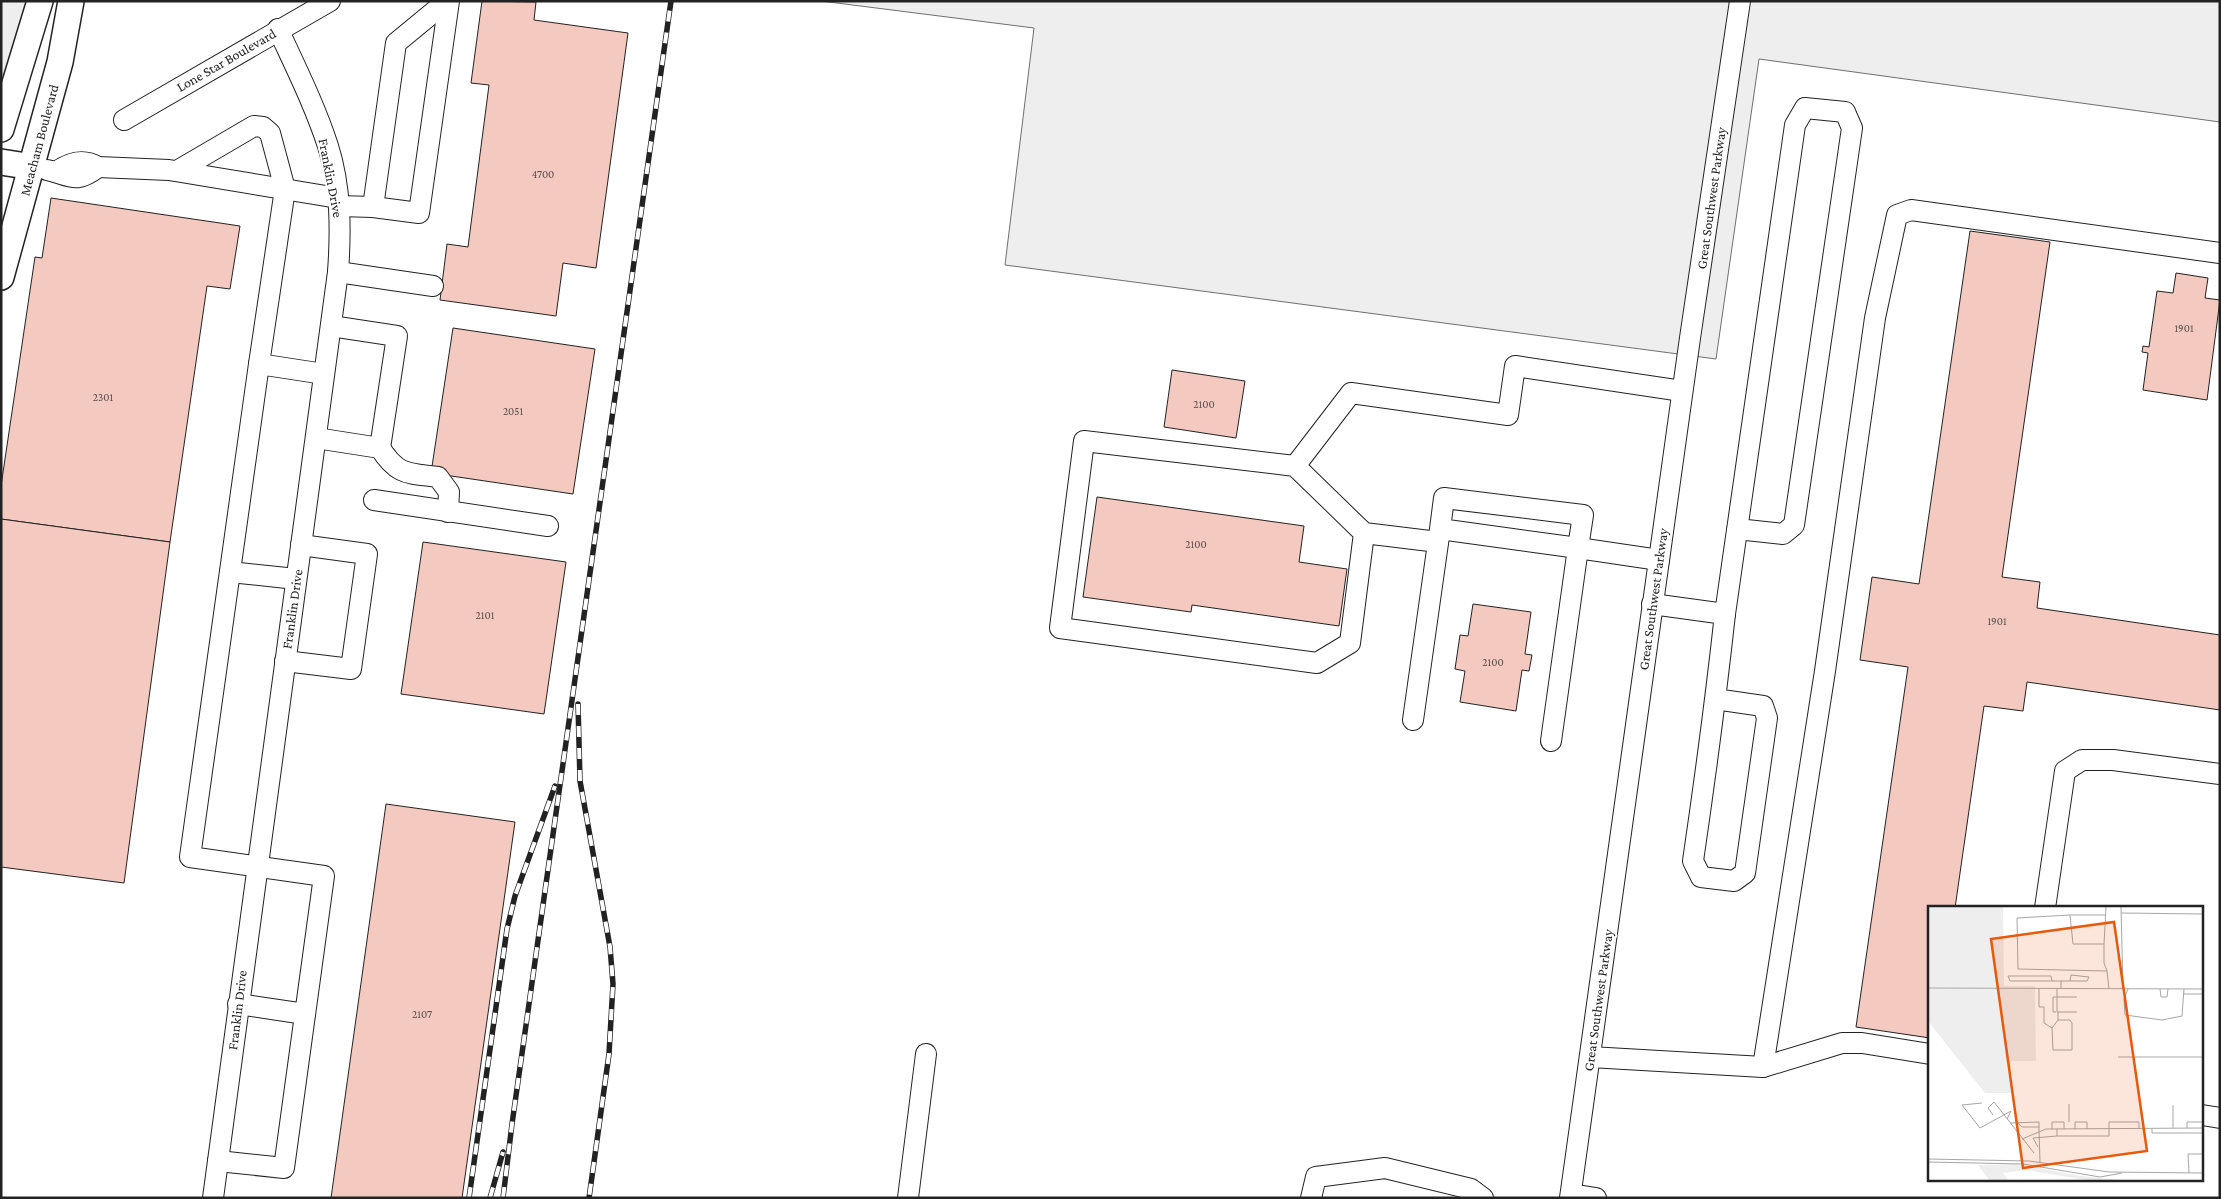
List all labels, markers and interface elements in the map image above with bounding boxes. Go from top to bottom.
street label: Lone Star Boulevard [173,25,279,95]
street label: Meacham Boulevard [16,82,62,197]
street label: Great Southwest Parkway [1693,125,1729,270]
street label: Franklin Drive [315,137,347,219]
house number: 4700 [532,168,554,180]
house number: 1901 [2174,322,2194,334]
house number: 2301 [93,391,114,403]
house number: 2100 [1193,398,1215,410]
house number: 2051 [503,405,523,417]
street label: Great Southwest Parkway [1635,526,1671,671]
house number: 2100 [1185,538,1207,550]
street label: Franklin Drive [279,568,305,650]
house number: 2101 [476,609,495,621]
house number: 1901 [1987,615,2007,627]
house number: 2100 [1482,656,1504,668]
inset map [1928,906,2204,1182]
street label: Great Southwest Parkway [1580,927,1616,1072]
street label: Franklin Drive [224,969,250,1051]
house number: 2107 [412,1008,432,1020]

